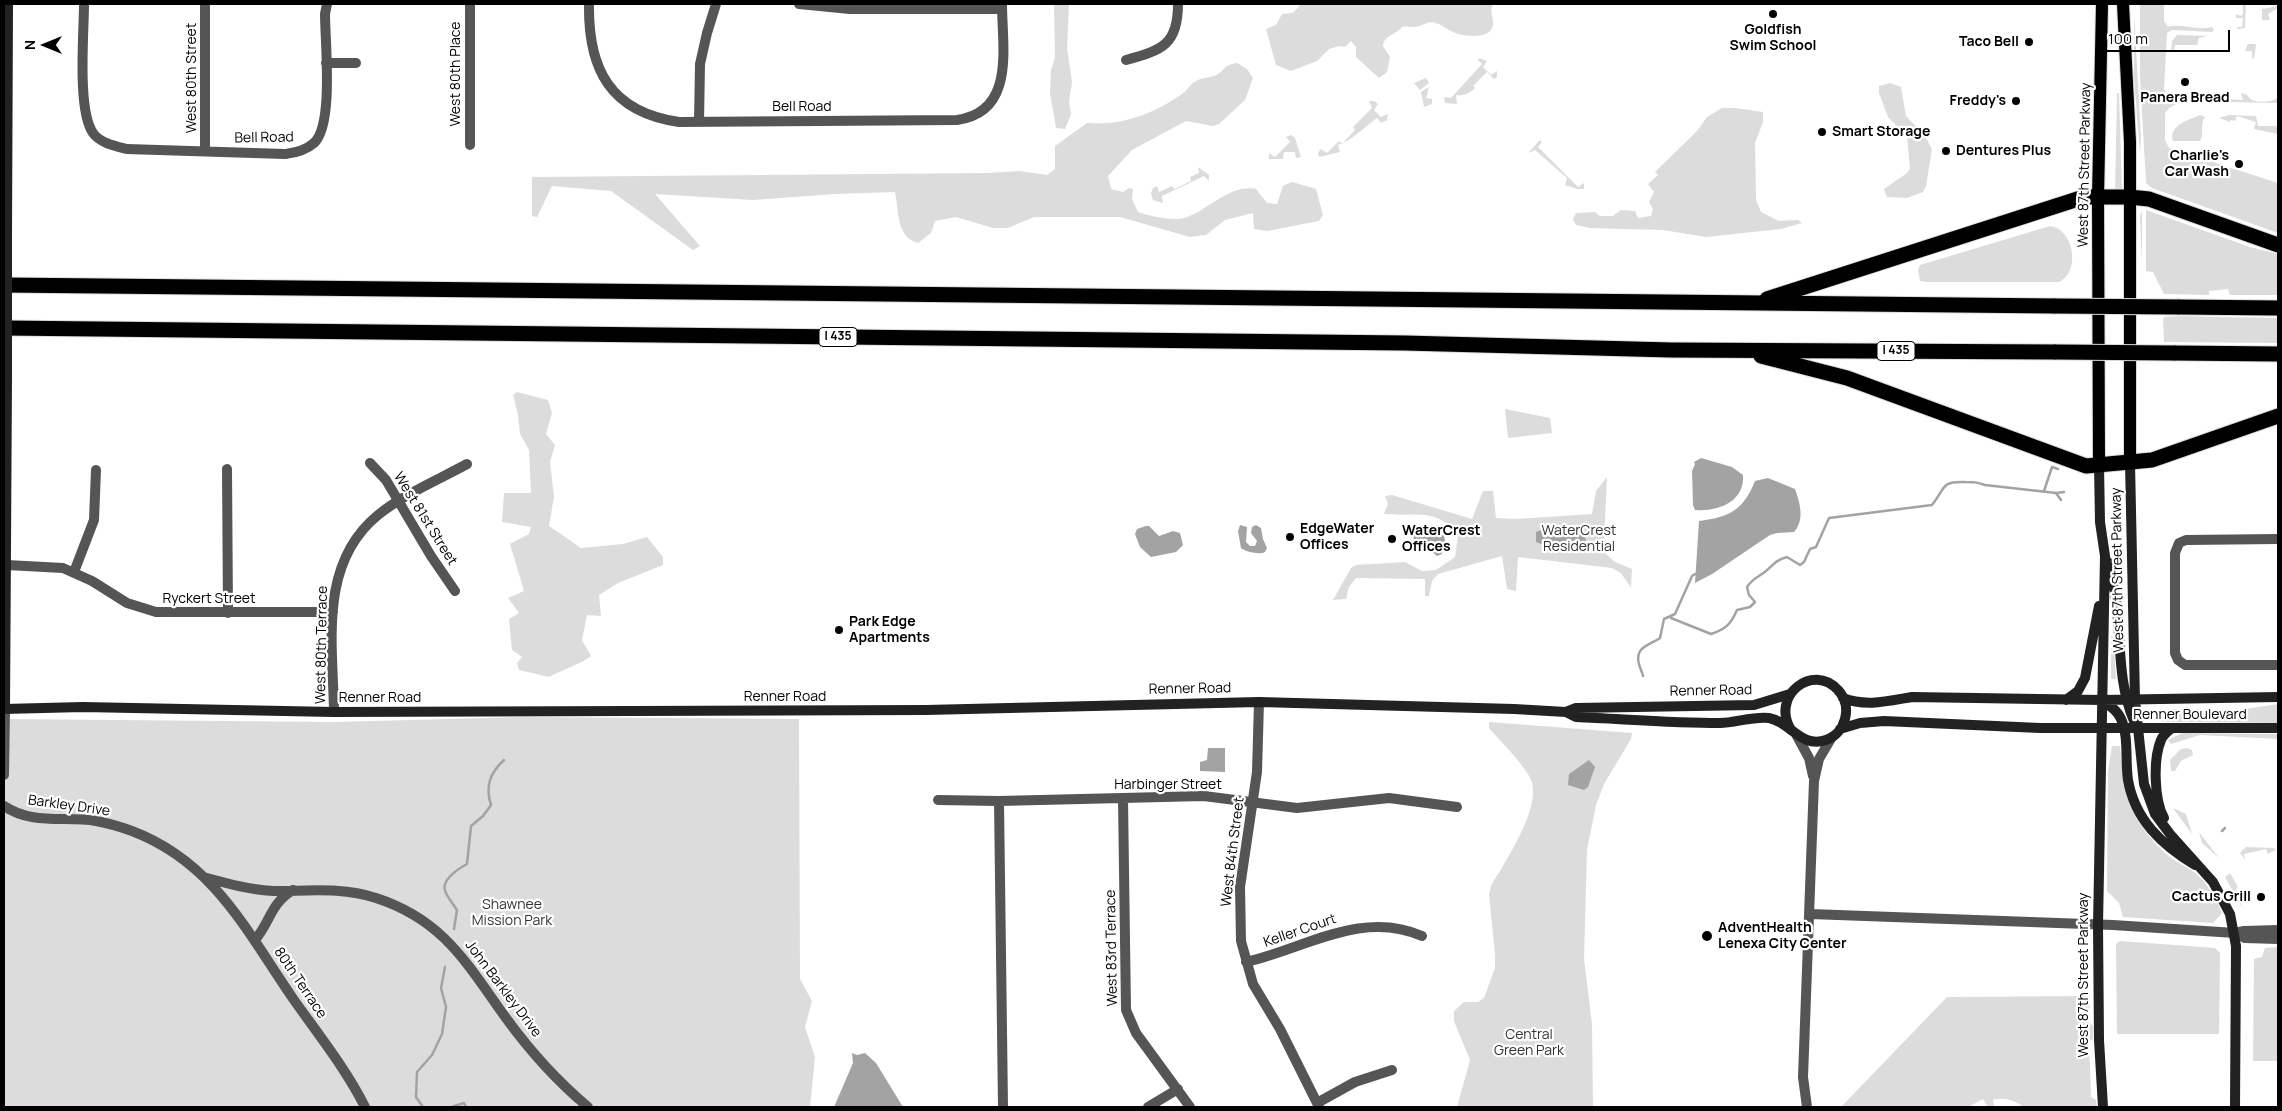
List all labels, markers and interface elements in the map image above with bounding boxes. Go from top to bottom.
marker: Goldfish Swim School [1767,8,1779,20]
north arrow [20,20,70,70]
scale bar [2102,20,2232,52]
street label: West 80th Place [448,22,464,126]
place label: Goldfish Swim School [1729,22,1817,54]
street label: West 80th Street [184,23,200,133]
text: 100 m [2108,28,2148,49]
place label: Taco Bell [1959,34,2019,50]
marker: Taco Bell [2023,36,2035,48]
text: N [20,40,39,50]
marker: Panera Bread [2179,76,2191,88]
street label: West 87th Street Parkway [2075,82,2095,248]
place label: Panera Bread [2140,90,2230,106]
place label: Freddy's [1950,93,2006,109]
marker: Freddy's [2010,95,2022,107]
street label: Bell Road [772,99,832,115]
place label: Smart Storage [1832,124,1930,140]
marker: Smart Storage [1816,126,1828,138]
street label: Bell Road [234,129,294,147]
place label: Dentures Plus [1956,143,2051,159]
marker: Dentures Plus [1940,145,1952,157]
place label: Charlie's Car Wash [2165,148,2229,180]
marker: Charlie's Car Wash [2233,158,2245,170]
road number: I 435 [819,328,857,347]
road number: I 435 [1877,342,1915,361]
street label: West 81st Street [390,469,460,569]
street label: West 87th Street Parkway [2108,487,2128,653]
place label: EdgeWater Offices [1300,521,1374,554]
place label: WaterCrest Offices [1402,523,1481,556]
park label: WaterCrest Residential [1542,523,1616,556]
marker: EdgeWater Offices [1284,531,1296,543]
marker: WaterCrest Offices [1386,533,1398,545]
street label: West 80th Terrace [313,586,331,704]
street label: Ryckert Street [162,591,256,607]
place label: Park Edge Apartments [849,614,930,646]
marker: Park Edge Apartments [833,624,845,636]
street label: Renner Road [1149,680,1231,698]
street label: Renner Road [1670,682,1752,700]
street label: Renner Road [744,689,826,705]
street label: Renner Road [339,690,421,706]
street label: Renner Boulevard [2133,707,2247,723]
street label: Harbinger Street [1114,777,1222,793]
street label: Barkley Drive [27,792,111,820]
street label: West 84th Street [1218,796,1248,908]
street label: West 83rd Terrace [1103,889,1121,1007]
place label: Cactus Grill [2172,889,2251,905]
marker: Cactus Grill [2255,891,2267,903]
street label: West 87th Street Parkway [2076,893,2092,1057]
park label: Shawnee Mission Park [472,897,552,930]
street label: Keller Court [1261,911,1339,951]
place label: AdventHealth Lenexa City Center [1718,920,1847,952]
marker: AdventHealth Lenexa City Center [1700,929,1714,943]
street label: John Barkley Drive [461,937,545,1041]
street label: 80th Terrace [270,944,330,1022]
park label: Central Green Park [1494,1027,1564,1060]

